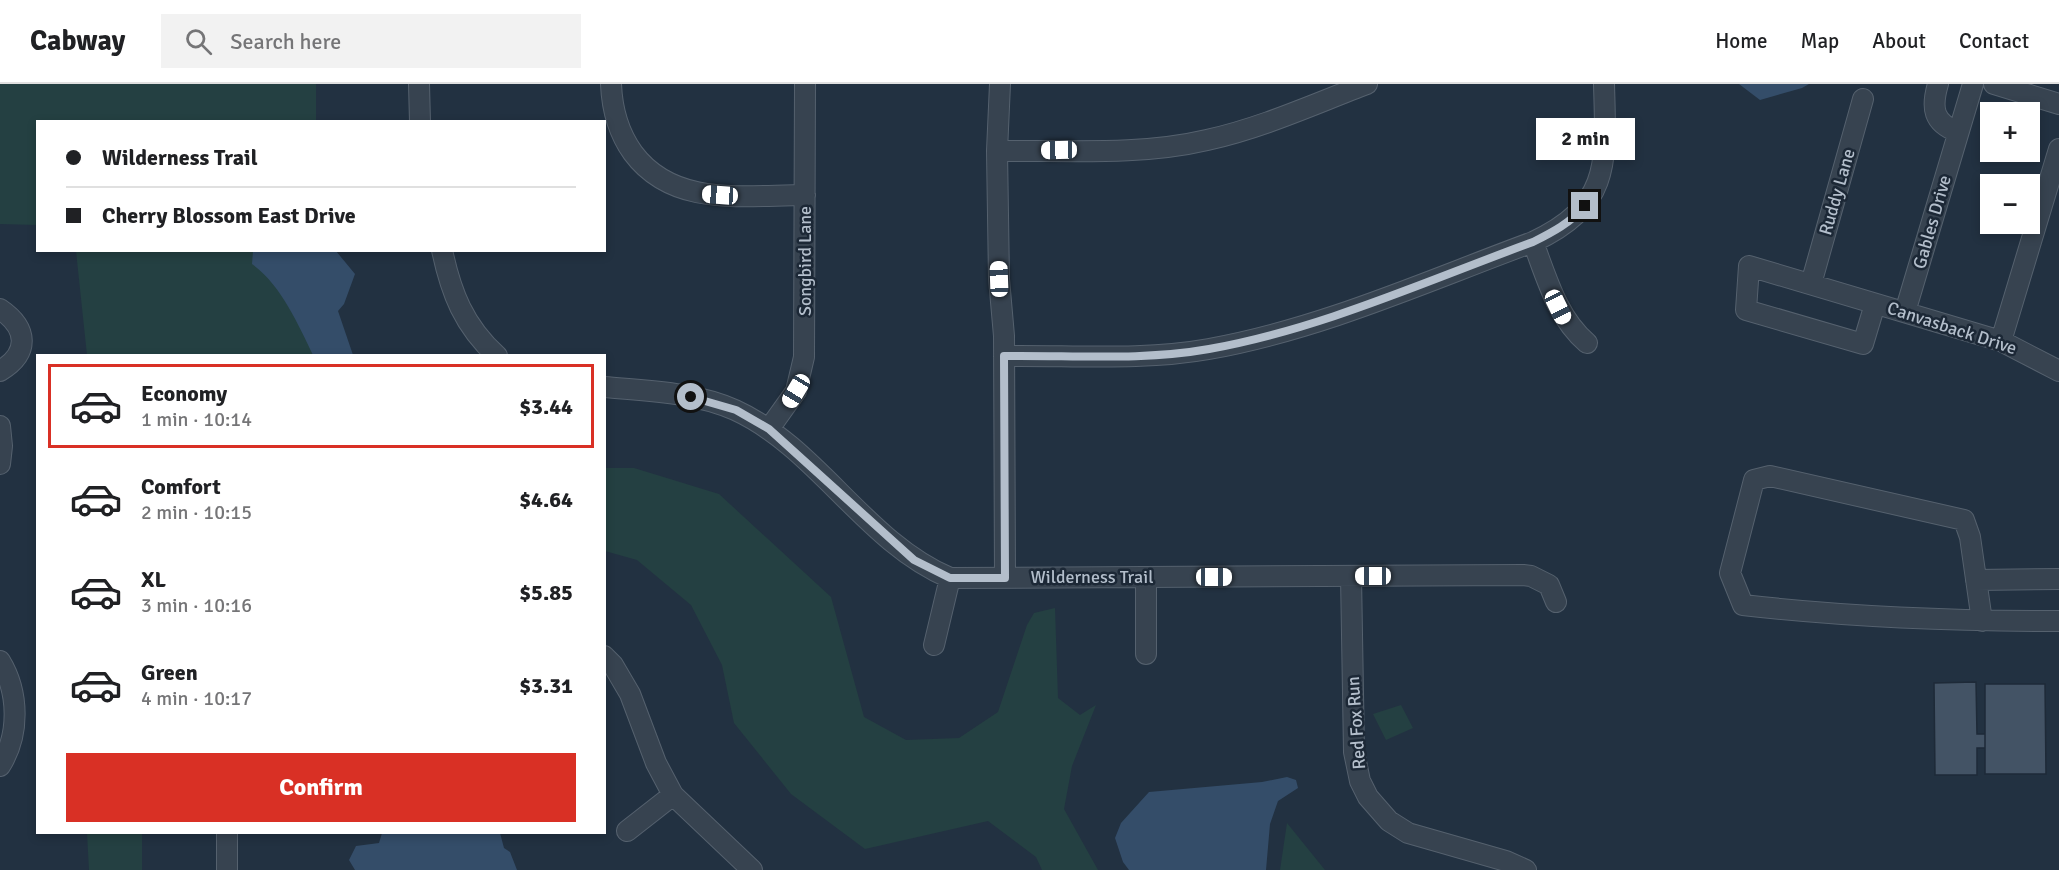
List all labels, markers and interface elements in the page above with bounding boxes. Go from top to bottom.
search box [161,14,581,68]
text: Cabway [30,24,125,58]
icon: search [182,25,215,58]
text: Search here [230,28,341,55]
text: Home [1715,28,1768,54]
text: Map [1801,28,1839,54]
text: About [1872,28,1926,54]
text: Contact [1959,28,2029,54]
map controls [1980,102,2040,234]
button: + [1980,102,2040,162]
callout: 2 min [1536,119,1634,161]
text: 2 min [1561,126,1610,151]
car [1041,141,1077,159]
text: Wilderness Trail [102,144,258,171]
street label: Ruddy Lane [1814,146,1860,238]
street label: Gables Drive [1908,173,1956,271]
button: − [1980,174,2040,234]
car [701,185,739,205]
route end [1571,192,1598,219]
text: Cherry Blossom East Drive [102,202,356,229]
street label: Songbird Lane [794,206,816,316]
car [989,261,1009,297]
car [1542,287,1574,327]
street label: Canvasback Drive [1884,297,2020,359]
car [779,371,813,411]
icon: car [69,379,123,433]
text: Economy [141,380,227,407]
route start [677,383,704,410]
text: $3.44 [519,393,573,420]
text: 1 min · 10:14 [141,407,252,432]
icon: car [69,472,123,526]
text: Comfort [141,473,221,500]
text: $4.64 [519,486,573,513]
text: 2 min · 10:15 [141,500,252,525]
icon: car [69,565,123,619]
text: XL [141,566,166,593]
street label: Wilderness Trail [1031,566,1153,588]
car [1355,567,1391,585]
car [1196,568,1232,586]
text: $5.85 [519,579,573,606]
text: 3 min · 10:16 [141,593,252,618]
icon: car [69,658,123,712]
text: Green [141,659,198,686]
text: $3.31 [519,672,573,699]
street label: Red Fox Run [1342,676,1370,770]
text: 4 min · 10:17 [141,686,252,711]
button: Confirm [66,753,576,822]

